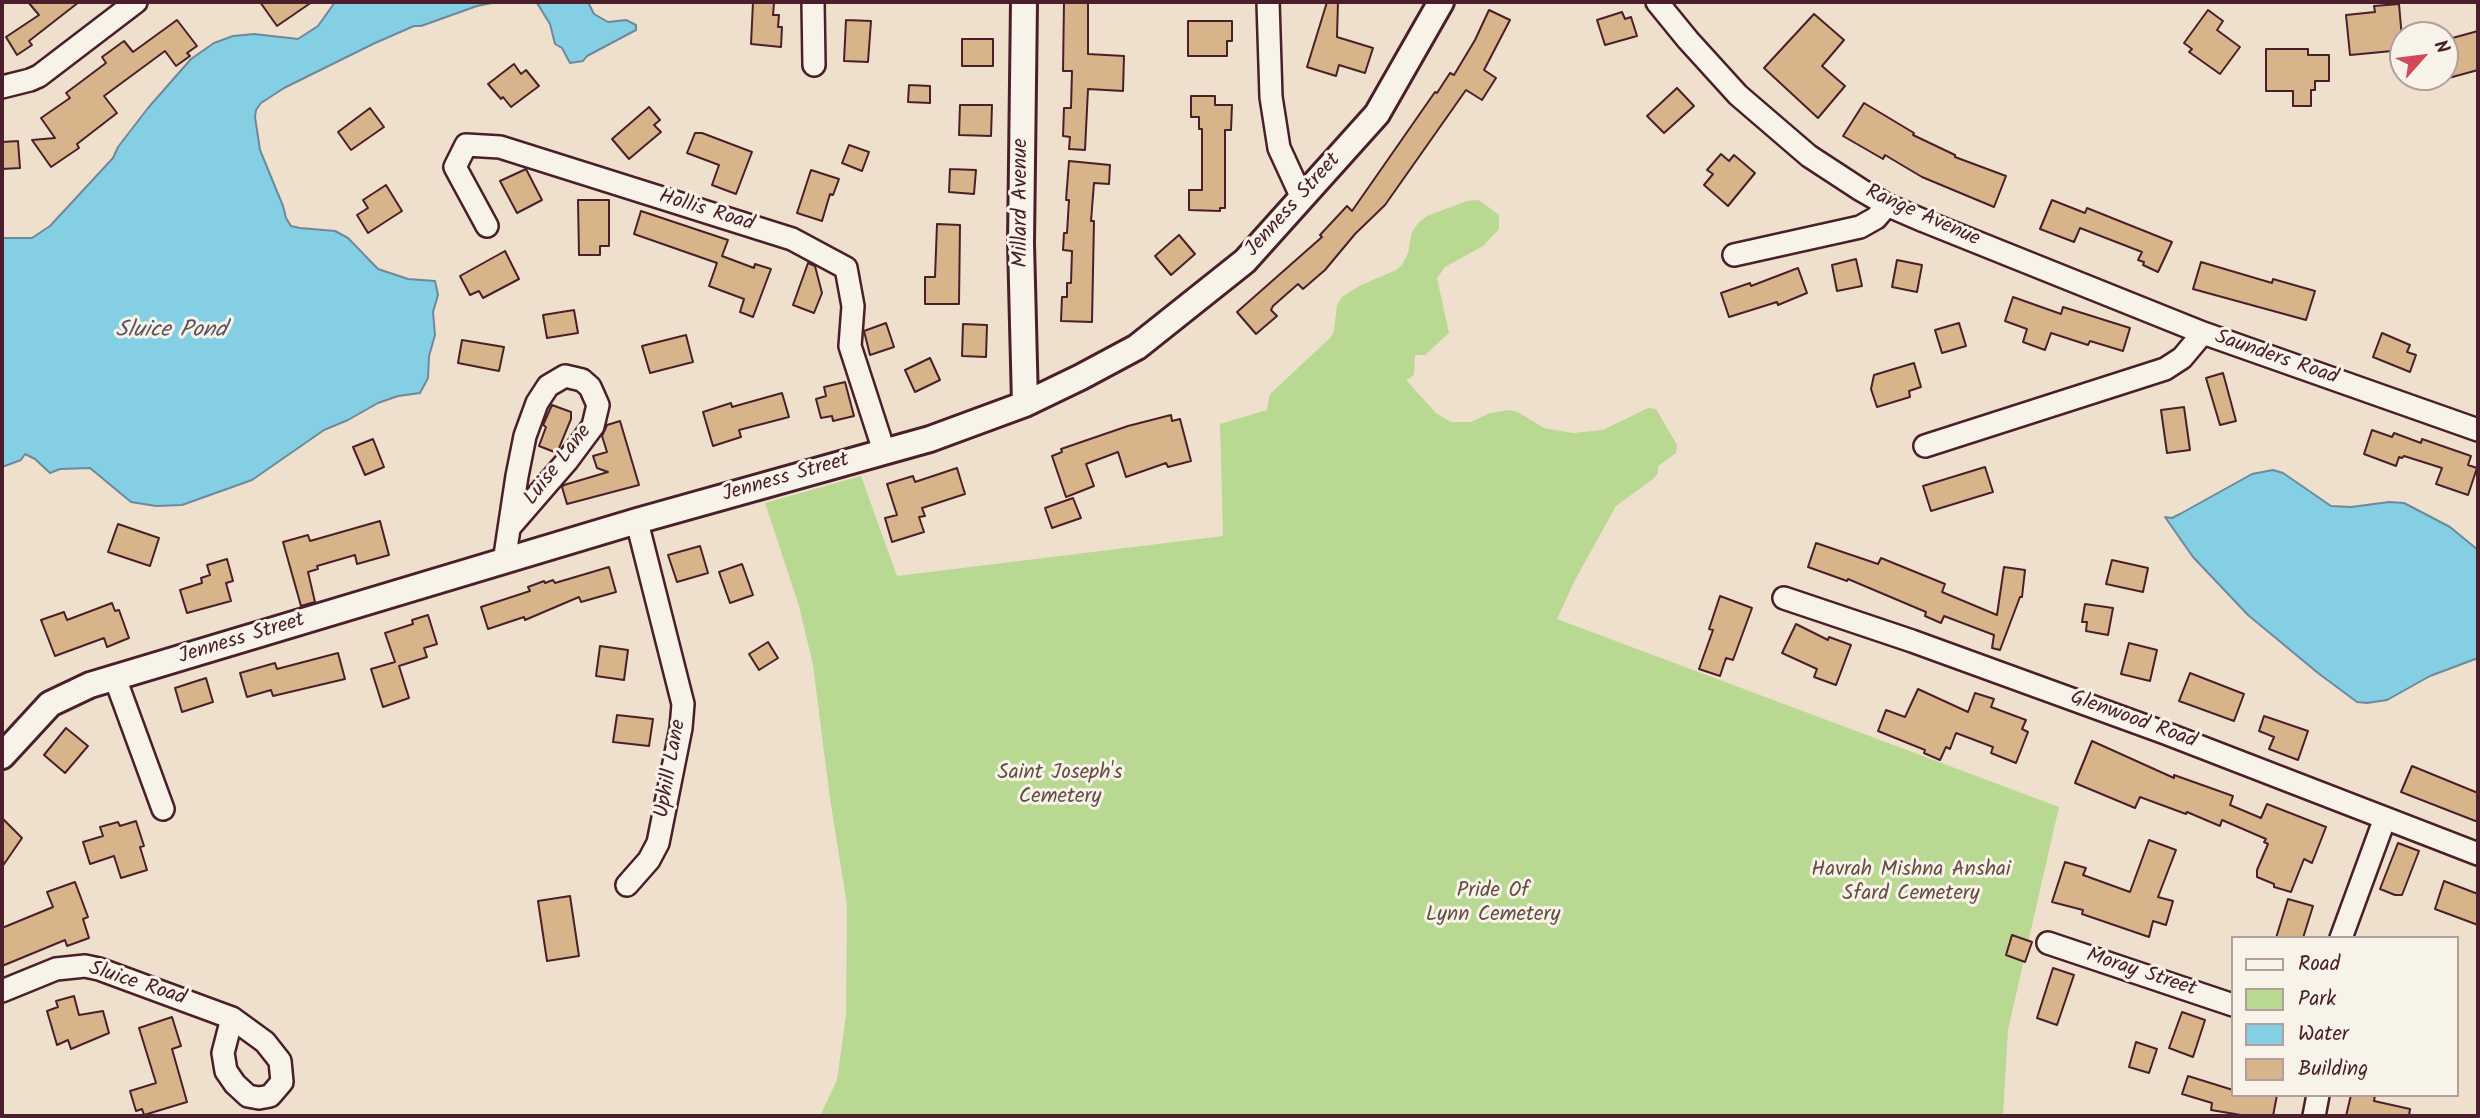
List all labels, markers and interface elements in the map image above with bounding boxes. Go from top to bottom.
north arrow [2389,21,2459,91]
text: N [2425,35,2457,59]
street label: Millard Avenue [1009,138,1035,268]
street label: Jenness Street [1241,149,1347,263]
street label: Range Avenue [1861,180,1983,254]
street label: Hollis Road [655,186,757,238]
water label: Sluice Pond [116,318,226,346]
street label: Saunders Road [2211,326,2341,392]
street label: Luise Lane [520,421,598,511]
street label: Jenness Street [720,449,852,509]
street label: Jenness Street [176,609,308,671]
street label: Glenwood Road [2066,686,2200,756]
street label: Uphill Lane [651,718,693,820]
park label: Saint Joseph's Cemetery [998,761,1122,811]
park label: Havrah Mishna Anshai Sfard Cemetery [1811,858,2011,908]
park label: Pride Of Lynn Cemetery [1426,879,1560,929]
legend [2232,936,2459,1097]
street label: Moray Street [2083,944,2199,1004]
text: Road [2298,948,2340,981]
street label: Sluice Road [85,957,189,1013]
text: Park [2298,983,2336,1016]
text: Water [2298,1018,2349,1051]
text: Building [2298,1053,2368,1086]

